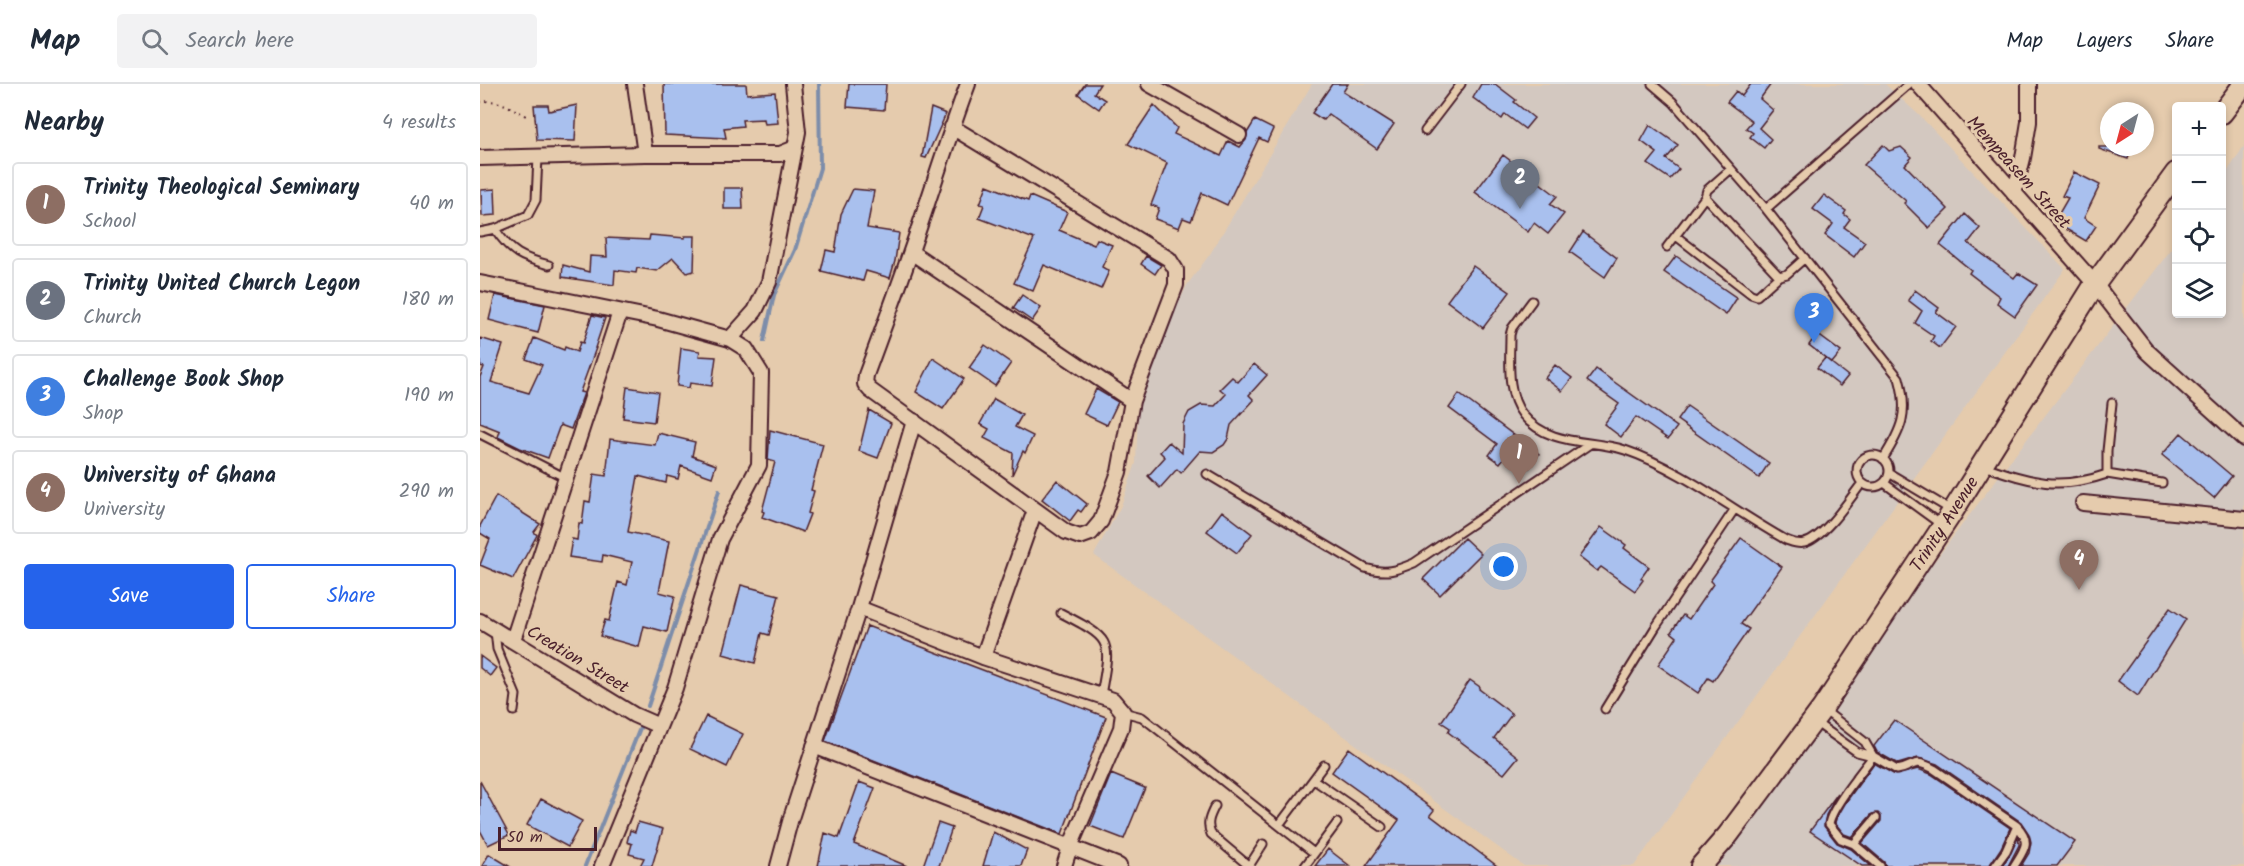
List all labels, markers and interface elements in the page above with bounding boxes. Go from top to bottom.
search box [117,14,537,68]
text: Map [30,19,81,64]
text: Search here [186,24,294,59]
icon: search [138,25,171,58]
text: Map [2006,25,2043,58]
text: Layers [2076,25,2132,58]
text: Share [2165,25,2214,58]
text: Nearby [24,102,104,144]
north arrow [2100,102,2154,156]
map controls [2172,102,2226,318]
button: + [2172,102,2226,156]
text: 4 results [382,107,456,139]
street label: Mempeasem Street [1959,110,2078,237]
button: − [2172,156,2226,210]
pin: 2 [1500,160,1540,209]
text: Trinity Theological Seminary [83,171,359,206]
text: 1 [42,188,49,220]
text: 40 m [409,188,454,220]
text: School [83,206,136,238]
button: locate [2172,210,2226,264]
button: layers [2172,264,2226,318]
text: Trinity United Church Legon [83,267,360,302]
text: 2 [40,284,51,316]
text: 180 m [402,284,454,316]
pin: 3 [1794,294,1834,343]
text: Church [83,302,142,334]
text: Challenge Book Shop [83,363,284,398]
text: 3 [40,380,51,412]
text: 190 m [404,380,454,412]
text: Shop [83,398,123,430]
pin: 1 [1500,434,1538,484]
text: University of Ghana [83,459,276,494]
street label: Trinity Avenue [1903,471,1987,579]
text: 4 [40,476,51,508]
text: 290 m [399,476,454,508]
text: University [83,494,165,526]
pin: 4 [2060,540,2098,590]
your location [1489,552,1518,581]
button: Save [24,564,234,629]
button: Share [246,564,456,629]
street label: Creation Street [520,618,635,703]
scale bar [498,824,597,852]
text: 50 m [507,825,543,850]

